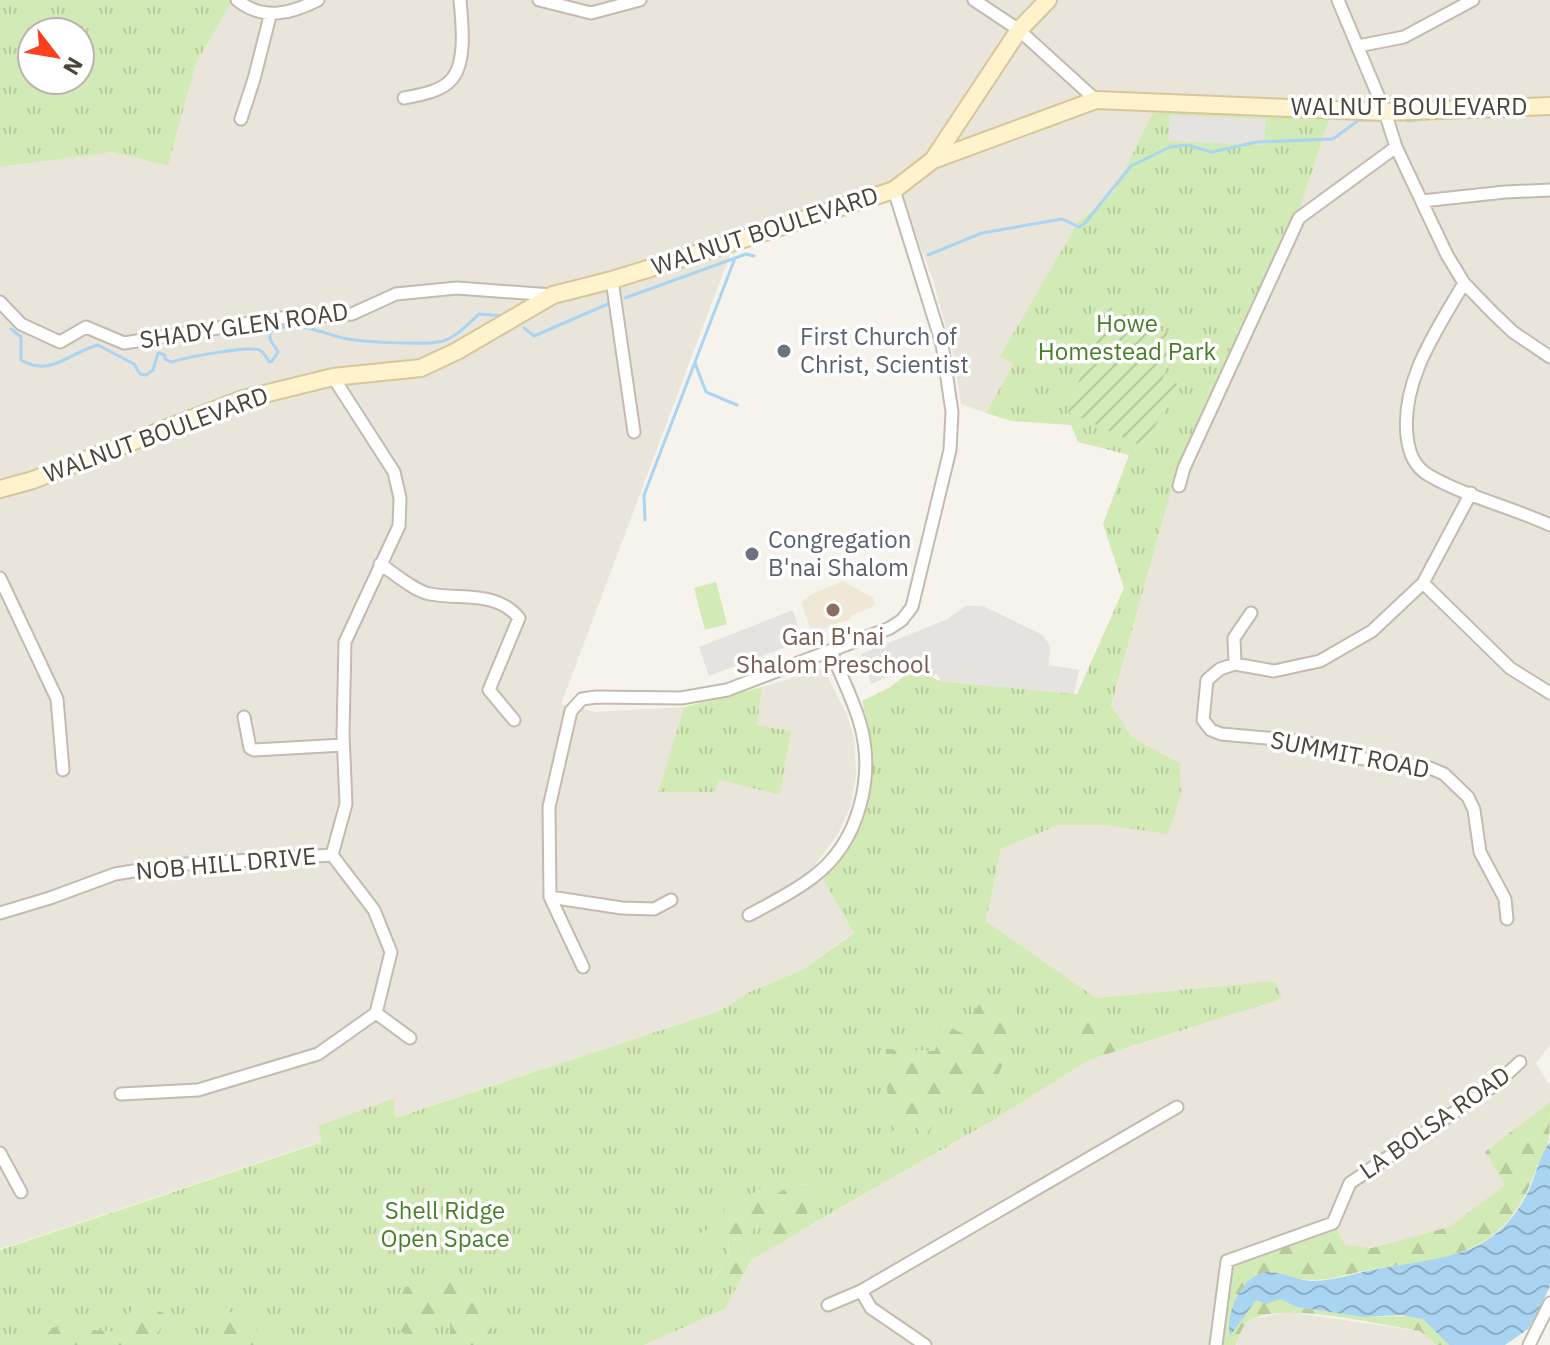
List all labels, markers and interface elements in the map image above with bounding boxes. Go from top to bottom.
north arrow [16,16,96,96]
text: N [57,52,90,81]
street label: WALNUT BOULEVARD [1291,90,1527,122]
street label: WALNUT BOULEVARD [647,178,882,282]
street label: SHADY GLEN ROAD [138,295,350,355]
park label: Howe Homestead Park [1038,307,1217,367]
place label: First Church of Christ, Scientist [800,320,969,380]
marker: First Church of Christ, Scientist [775,342,793,360]
street label: WALNUT BOULEVARD [39,379,272,490]
place label: Congregation B'nai Shalom [768,523,911,583]
marker: Congregation B'nai Shalom [743,545,761,563]
marker: Gan B'nai Shalom Preschool [824,601,842,619]
place label: Gan B'nai Shalom Preschool [736,620,930,680]
street label: SUMMIT ROAD [1268,723,1432,785]
street label: NOB HILL DRIVE [134,839,318,887]
street label: LA BOLSA ROAD [1353,1058,1516,1186]
park label: Shell Ridge Open Space [380,1194,510,1254]

